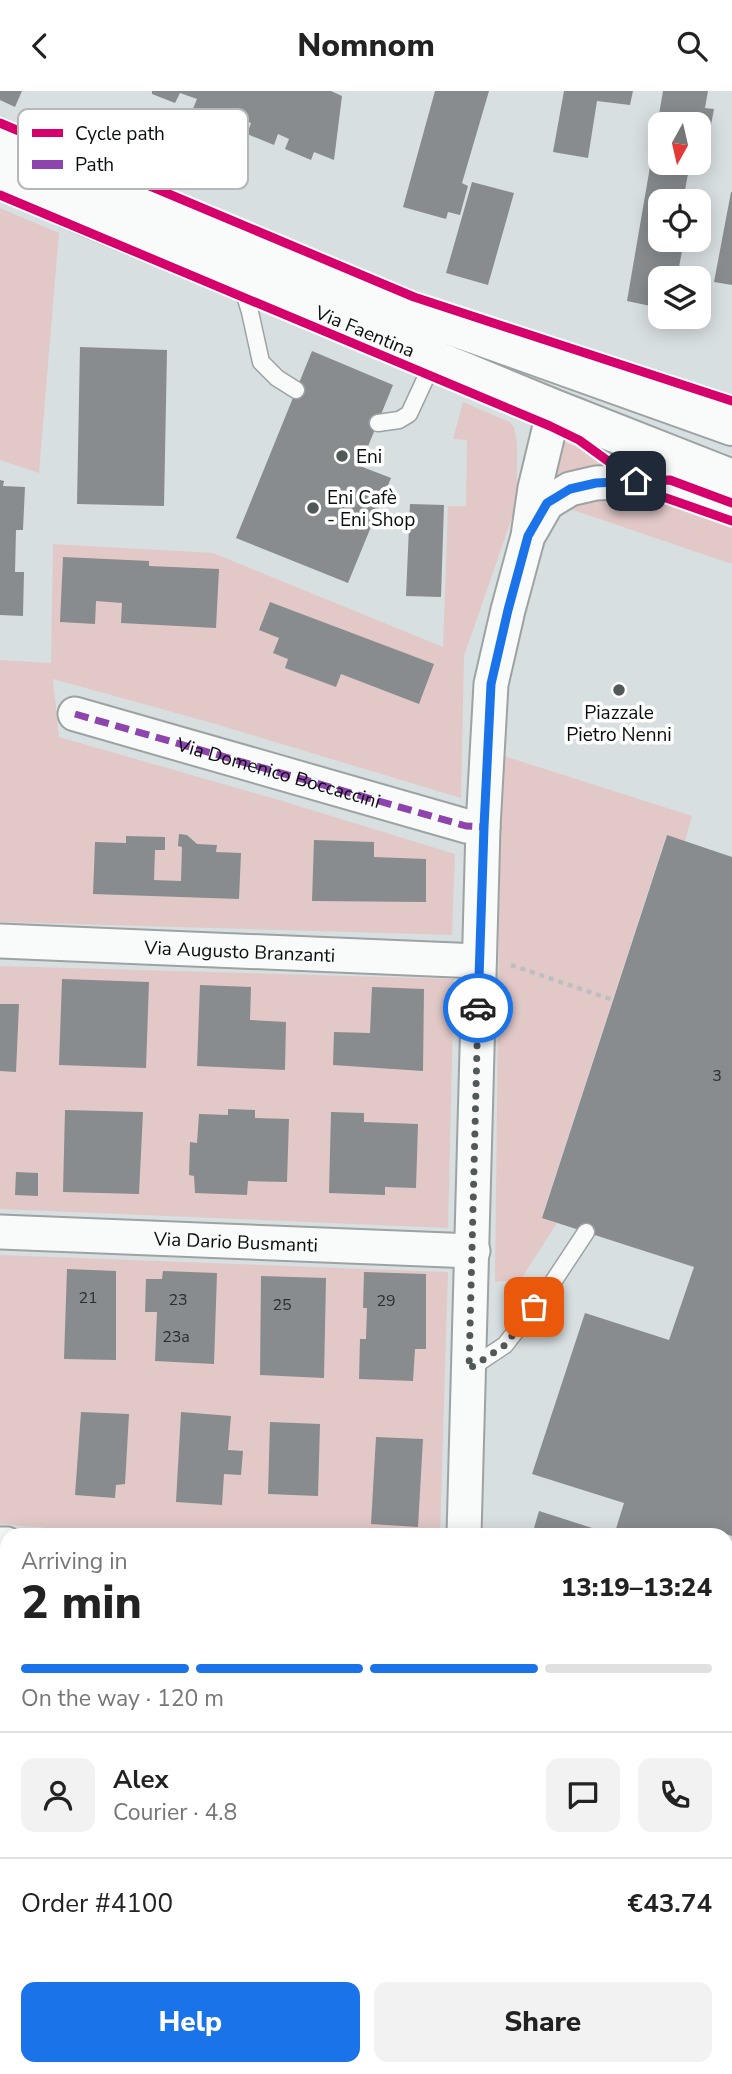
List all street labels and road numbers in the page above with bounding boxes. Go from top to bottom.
street label: Via Faentina [310,299,419,364]
street label: Via Domenico Boccaccini [173,732,383,815]
street label: Via Augusto Branzanti [143,935,336,969]
street label: Via Dario Busmanti [152,1226,318,1259]

